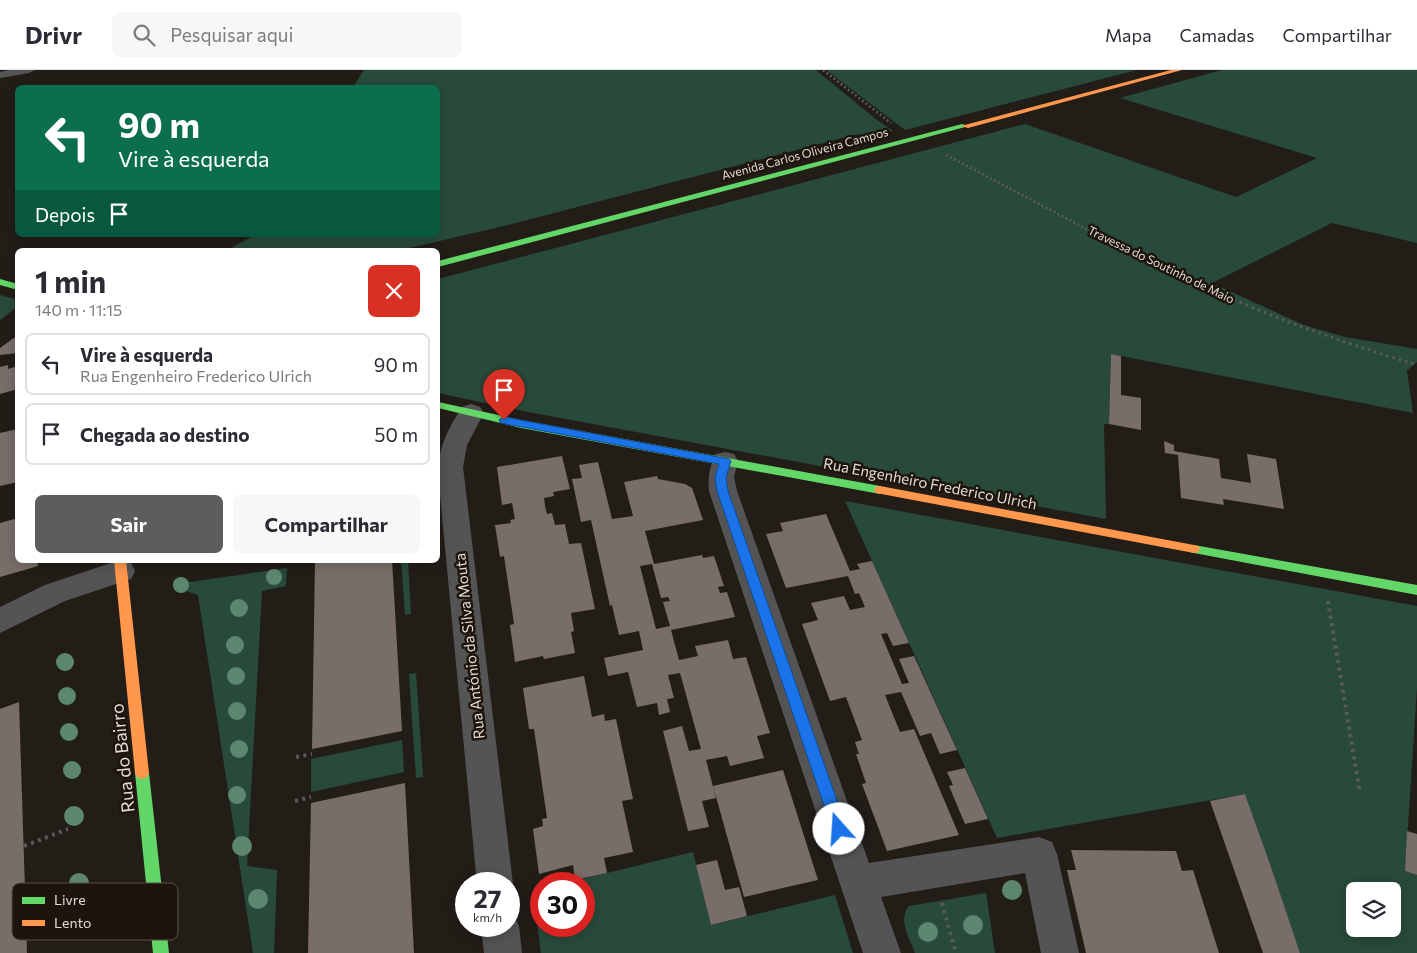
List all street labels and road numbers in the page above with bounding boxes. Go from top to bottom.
street label: Avenida Carlos Oliveira Campos [720,124,890,182]
street label: Travessa do Soutinho de Maio [1086,222,1237,306]
street label: Rua Engenheiro Frederico Ulrich [822,453,1039,513]
street label: Rua António da Silva Mouta [450,552,488,740]
street label: Rua do Bairro [105,702,139,814]

